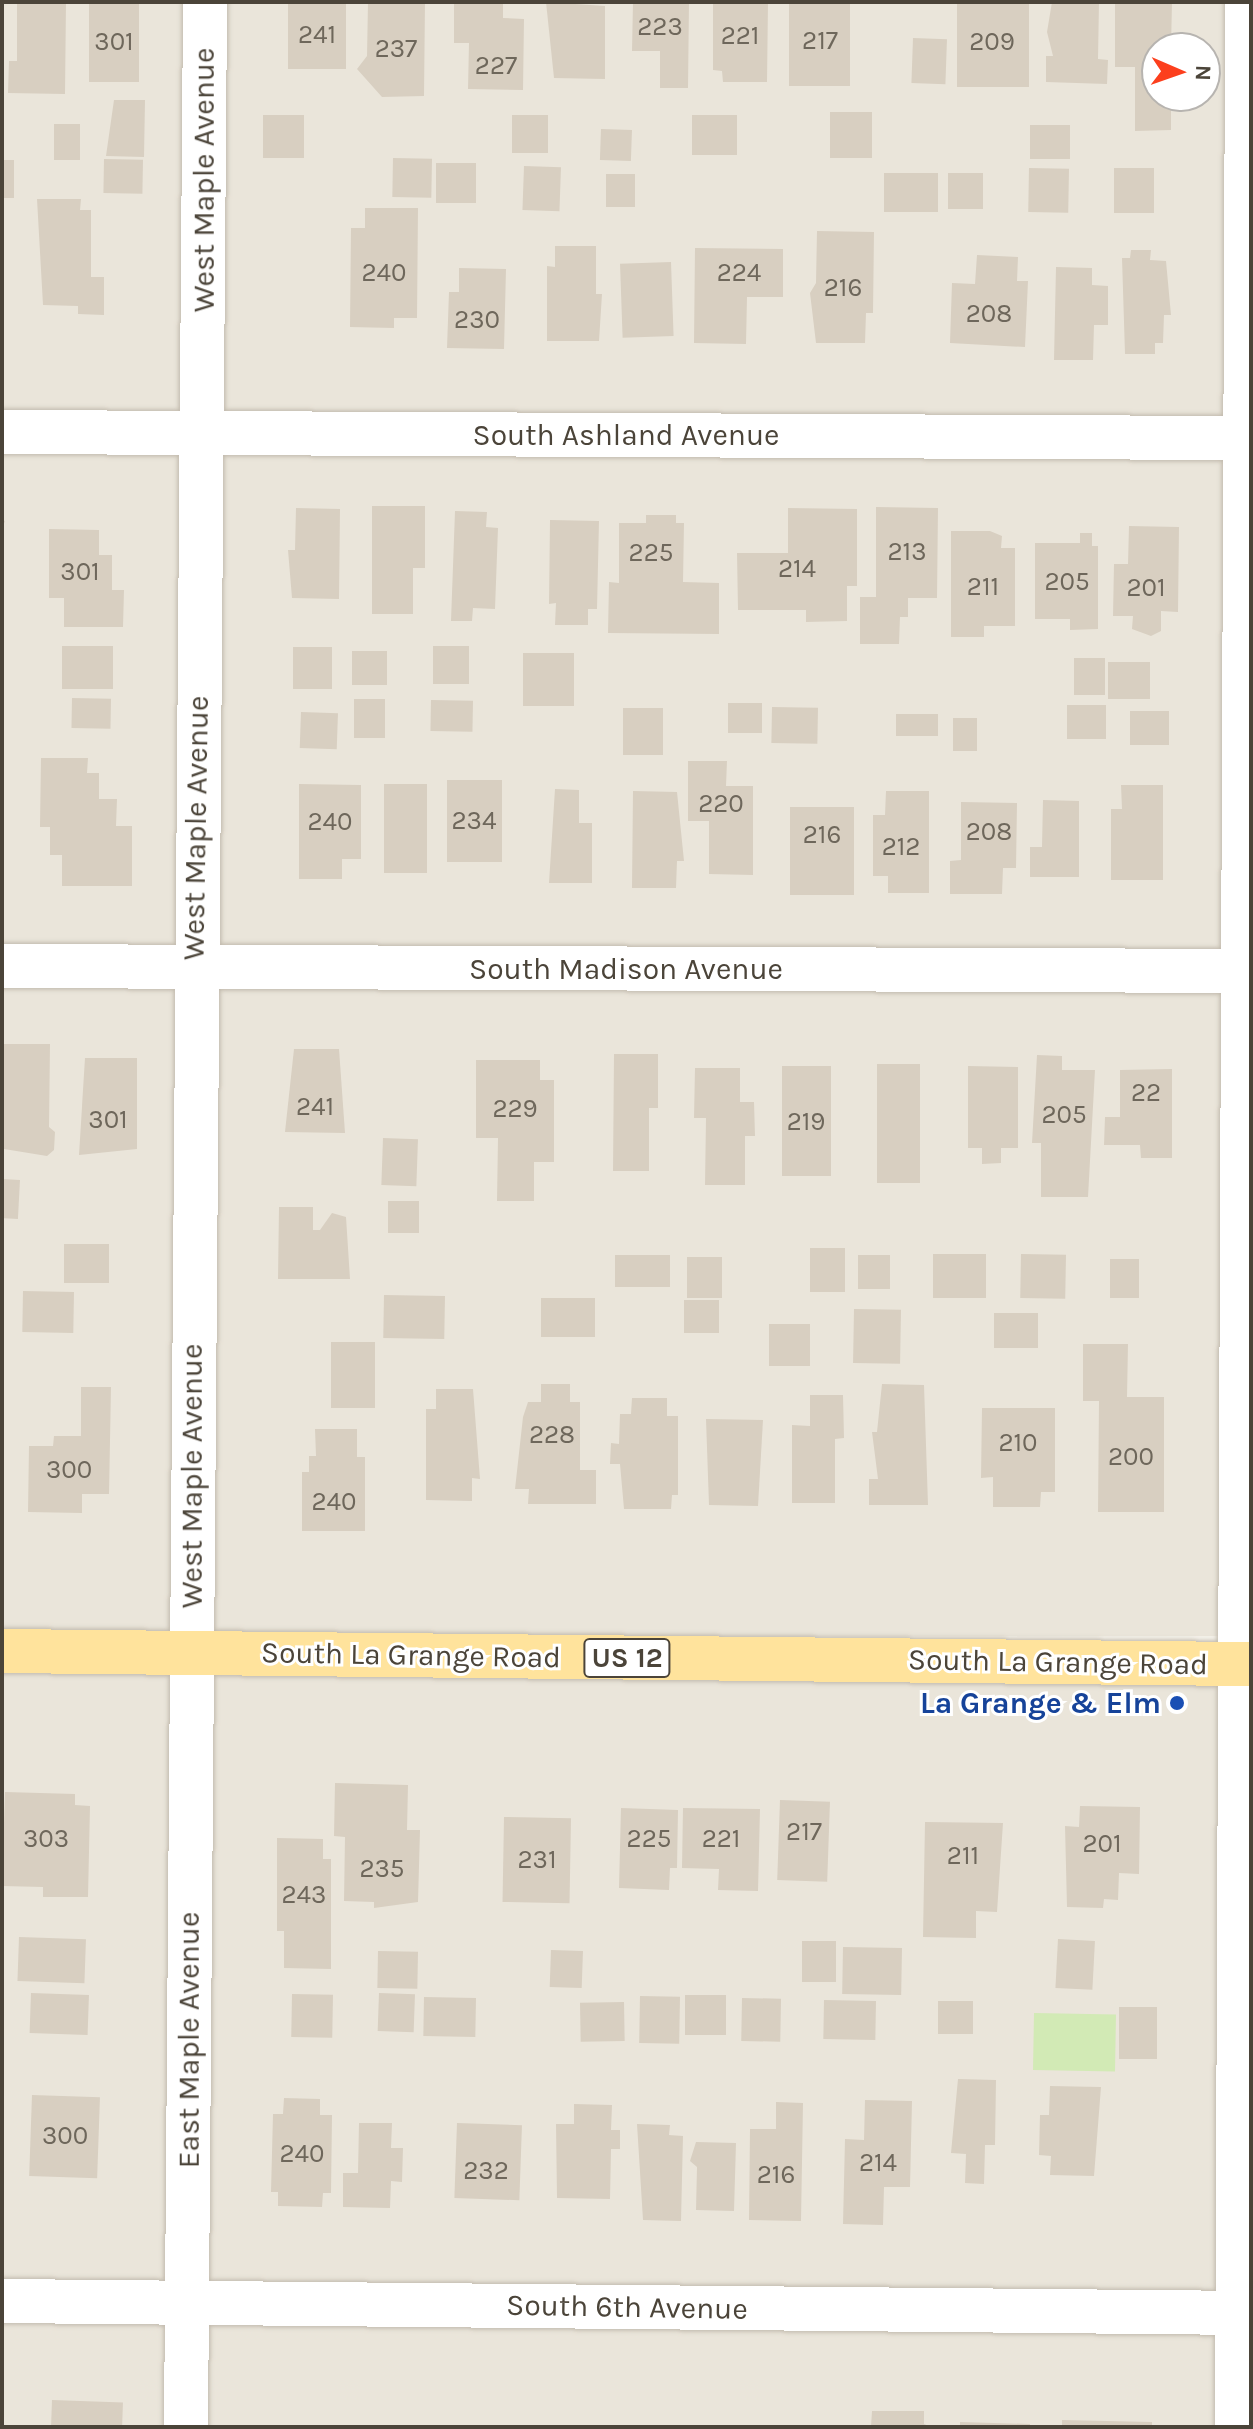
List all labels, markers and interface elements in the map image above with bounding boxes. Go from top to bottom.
house number: 223 [637,11,683,43]
house number: 241 [298,19,336,51]
house number: 221 [721,20,759,52]
house number: 217 [802,25,838,57]
house number: 301 [94,26,134,58]
house number: 209 [969,26,1015,58]
north arrow [1141,32,1221,112]
house number: 237 [375,33,417,65]
street label: West Maple Avenue [186,48,222,312]
house number: 227 [475,50,517,82]
text: N [1190,64,1216,81]
house number: 240 [361,257,407,289]
house number: 224 [717,257,761,289]
house number: 216 [824,272,862,304]
house number: 208 [966,298,1012,330]
house number: 230 [454,304,500,336]
street label: South Ashland Avenue [473,417,779,453]
house number: 213 [887,536,927,568]
house number: 225 [629,537,673,569]
house number: 214 [778,553,816,585]
house number: 301 [60,556,100,588]
house number: 205 [1044,566,1090,598]
house number: 211 [967,571,999,603]
house number: 201 [1126,572,1166,604]
street label: West Maple Avenue [176,695,216,961]
house number: 220 [698,788,744,820]
house number: 234 [452,805,496,837]
house number: 240 [307,806,353,838]
house number: 208 [966,816,1012,848]
house number: 216 [803,819,841,851]
house number: 212 [882,831,920,863]
street label: South Madison Avenue [469,951,783,987]
house number: 22 [1131,1077,1161,1109]
house number: 241 [296,1091,334,1123]
house number: 229 [492,1093,538,1125]
house number: 205 [1041,1099,1087,1131]
house number: 301 [88,1104,128,1136]
house number: 219 [787,1106,825,1138]
street label: West Maple Avenue [174,1344,210,1608]
house number: 228 [529,1419,575,1451]
house number: 210 [998,1427,1038,1459]
house number: 200 [1108,1441,1154,1473]
house number: 300 [46,1454,92,1486]
house number: 240 [311,1486,357,1518]
street label: South La Grange Road [261,1634,561,1676]
road number: US 12 [583,1634,671,1682]
street label: South La Grange Road [908,1641,1208,1683]
place label: La Grange & Elm [920,1685,1161,1721]
marker: La Grange & Elm [1168,1694,1186,1712]
house number: 217 [786,1816,822,1848]
house number: 303 [23,1823,69,1855]
house number: 225 [627,1823,671,1855]
house number: 221 [702,1823,740,1855]
house number: 201 [1082,1828,1122,1860]
house number: 211 [947,1840,979,1872]
house number: 231 [517,1844,557,1876]
house number: 235 [359,1853,405,1885]
house number: 243 [282,1879,326,1911]
street label: East Maple Avenue [171,1912,207,2168]
house number: 300 [42,2120,88,2152]
house number: 240 [279,2138,325,2170]
house number: 214 [859,2147,897,2179]
house number: 232 [463,2155,509,2187]
house number: 216 [757,2159,795,2191]
street label: South 6th Avenue [506,2287,748,2327]

